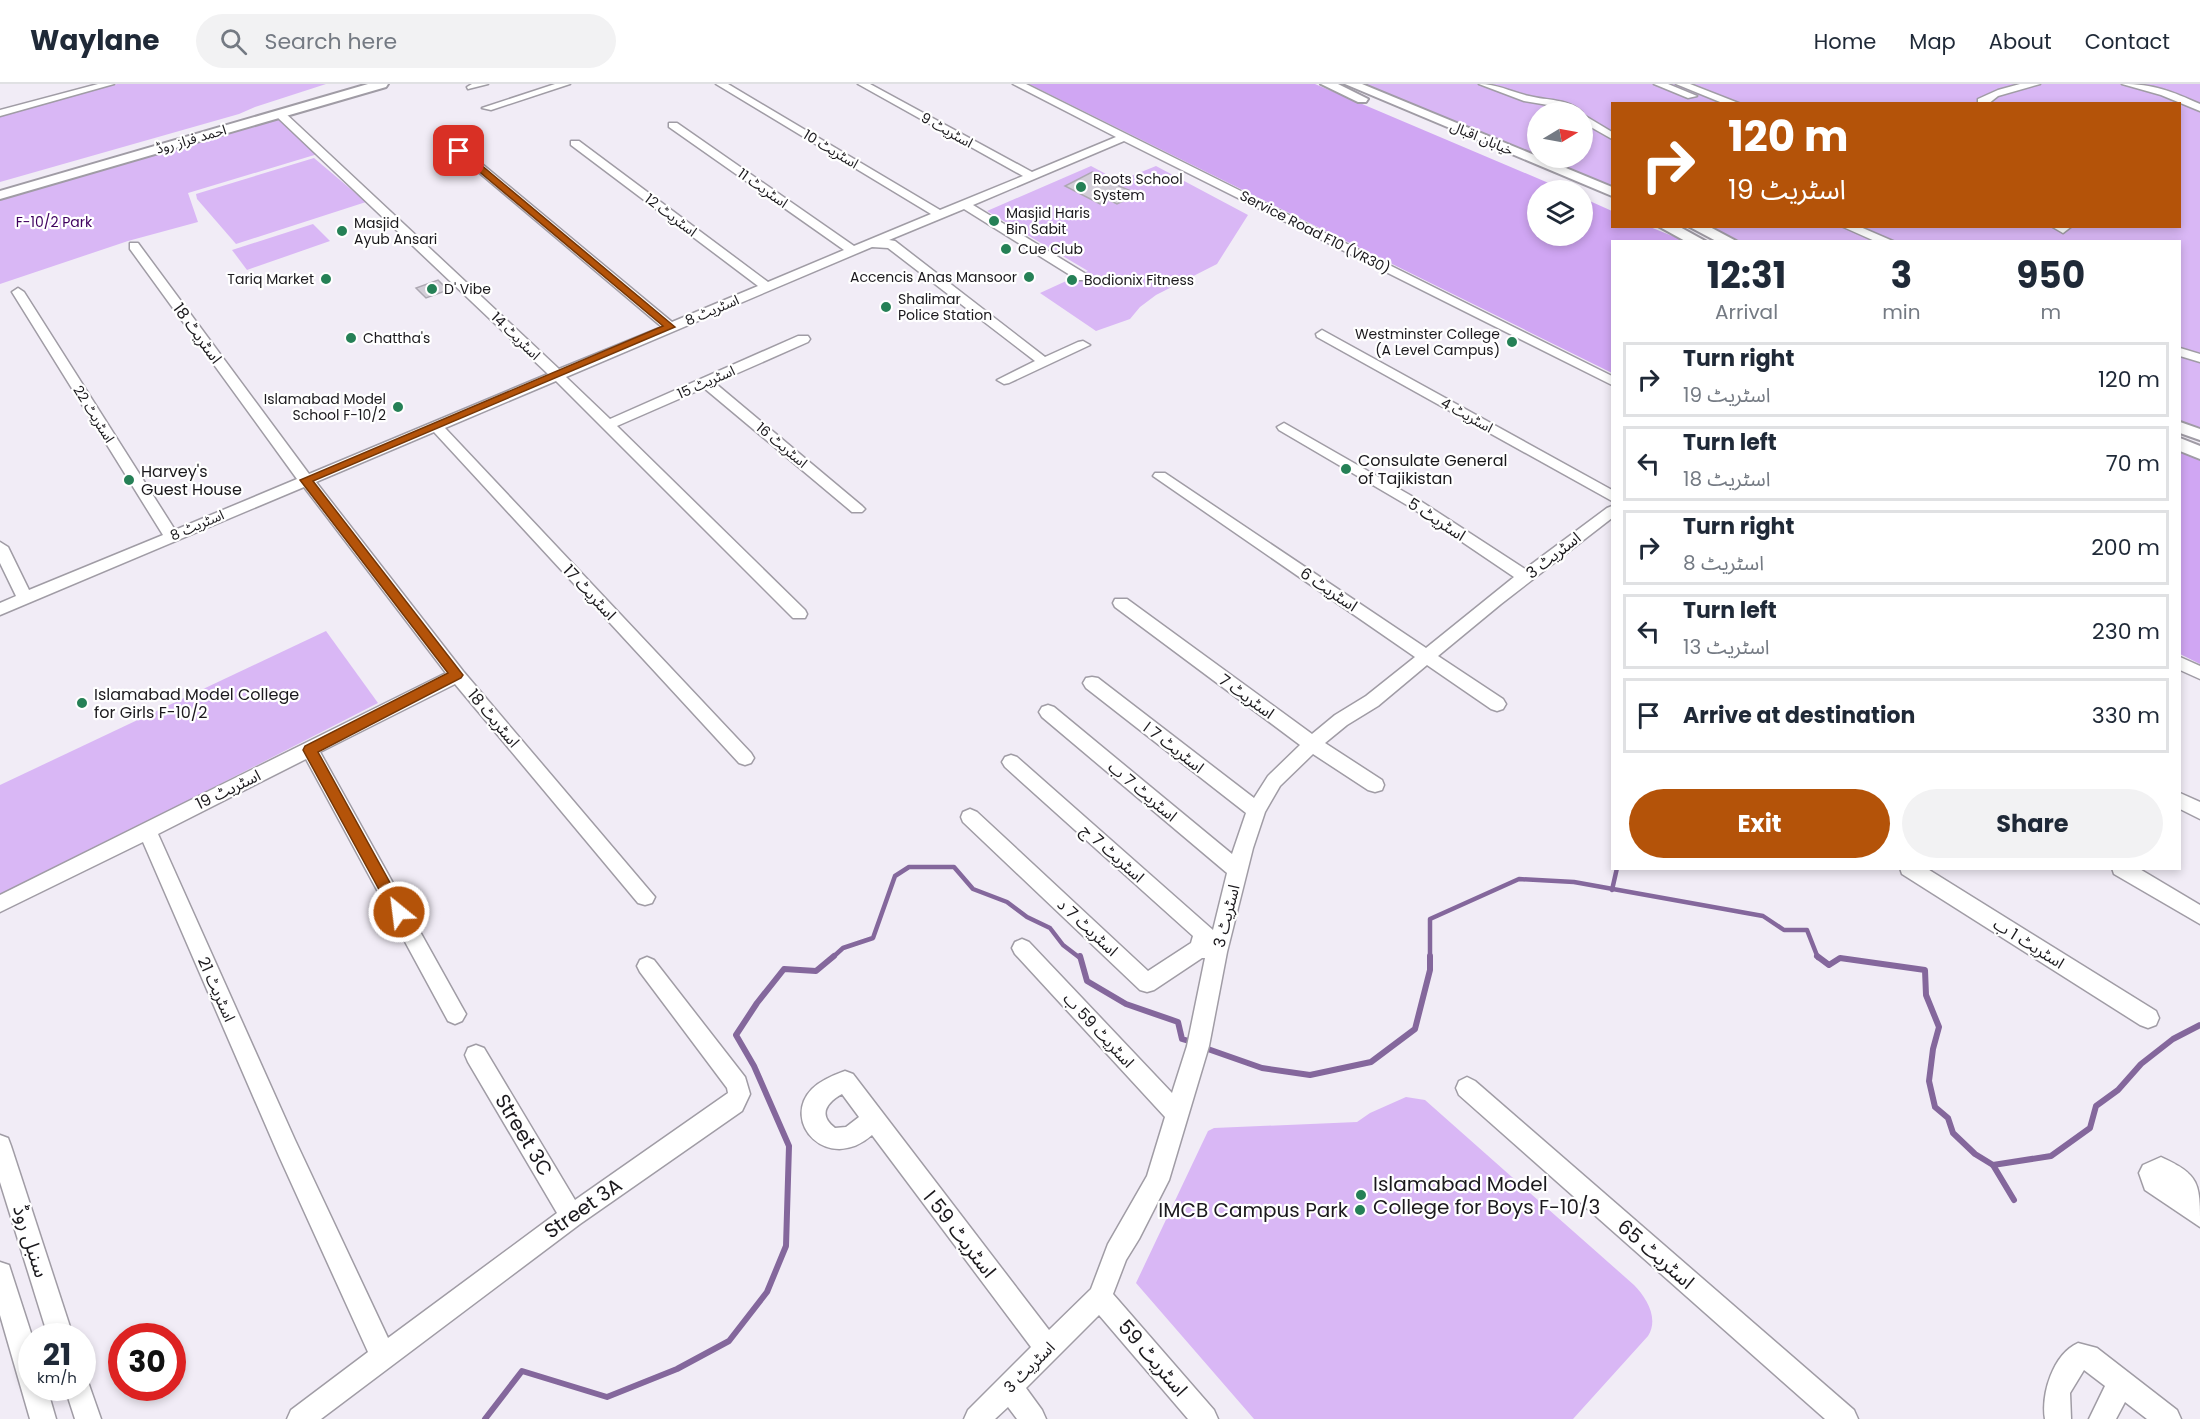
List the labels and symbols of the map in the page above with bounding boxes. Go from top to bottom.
north arrow [1527,102,1593,168]
street label: اسٹریٹ 9 [917,108,977,152]
street label: خیابان اقبال [1447,116,1517,160]
street label: احمد فراز روڈ [153,119,229,159]
pin [433,125,484,176]
street label: اسٹریٹ 10 [800,125,862,173]
street label: اسٹریٹ 11 [734,164,792,212]
place label: Roots School System [1093,169,1183,205]
marker: Roots School System [1074,180,1088,194]
street label: Service Road F10 (VR30) [1236,185,1394,279]
street label: اسٹریٹ 12 [641,189,701,241]
place label: Masjid Haris Bin Sabit [1006,203,1090,239]
park label: F-10/2 Park [16,212,93,232]
place label: Masjid Ayub Ansari [354,213,437,249]
marker: Masjid Haris Bin Sabit [987,214,1001,228]
marker: Masjid Ayub Ansari [335,224,349,238]
place label: Cue Club [1018,239,1083,259]
marker: Cue Club [999,242,1013,256]
place label: Accencis Anas Mansoor [850,267,1017,287]
place label: Tariq Market [227,269,314,289]
marker: Accencis Anas Mansoor [1022,270,1036,284]
place label: Bodionix Fitness [1084,270,1194,290]
marker: Tariq Market [319,272,333,286]
marker: Bodionix Fitness [1065,273,1079,287]
place label: D' Vibe [444,279,491,299]
marker: D' Vibe [425,282,439,296]
place label: Shalimar Police Station [898,289,992,325]
street label: اسٹریٹ 8 [682,290,742,330]
street label: اسٹریٹ 18 [168,298,227,368]
marker: Shalimar Police Station [879,300,893,314]
street label: اسٹریٹ 14 [487,308,545,364]
place label: Westminster College (A Level Campus) [1355,324,1500,360]
place label: Chattha's [363,328,430,348]
marker: Chattha's [344,331,358,345]
marker: Westminster College (A Level Campus) [1505,335,1519,349]
street label: اسٹریٹ 15 [674,360,738,404]
street label: اسٹریٹ 22 [69,382,119,446]
place label: Islamabad Model School F-10/2 [264,389,386,425]
street label: اسٹریٹ 4 [1437,393,1497,437]
marker: Islamabad Model School F-10/2 [391,400,405,414]
street label: اسٹریٹ 16 [752,418,812,472]
place label: Consulate General of Tajikistan [1358,449,1507,490]
place label: Harvey's Guest House [141,460,242,501]
marker: Consulate General of Tajikistan [1339,462,1353,476]
marker: Harvey's Guest House [122,473,136,487]
street label: اسٹریٹ 5 [1403,492,1470,547]
street label: اسٹریٹ 8 [167,505,227,545]
street label: اسٹریٹ 3 [1521,527,1586,584]
street label: اسٹریٹ 17 [558,559,621,625]
street label: اسٹریٹ 6 [1295,562,1362,617]
street label: اسٹریٹ 7 [1214,668,1279,724]
place label: Islamabad Model College for Girls F-10/2 [94,683,299,724]
street label: اسٹریٹ 18 [462,684,525,753]
marker: Islamabad Model College for Girls F-10/2 [75,696,89,710]
street label: اسٹریٹ 7 ا [1138,716,1209,778]
street label: اسٹریٹ 7 ب [1103,756,1182,827]
street label: اسٹریٹ 19 [192,764,265,815]
street label: اسٹریٹ 7 ج [1075,819,1149,889]
position arrow [367,880,431,944]
street label: اسٹریٹ 3 [1208,882,1245,950]
street label: اسٹریٹ 7 د [1052,893,1123,961]
street label: اسٹریٹ 1 ب [1989,912,2069,974]
street label: اسٹریٹ 21 [192,953,241,1025]
street label: اسٹریٹ 59 ب [1058,988,1139,1073]
street label: Street 3C [489,1089,559,1181]
place label: Islamabad Model College for Boys F-10/3 [1373,1170,1600,1221]
street label: Street 3A [538,1171,628,1245]
street label: اسٹریٹ 59 ا [917,1185,1003,1283]
marker: Islamabad Model College for Boys F-10/3 [1354,1188,1368,1202]
place label: IMCB Campus Park [1158,1196,1349,1224]
street label: سنبل روڈ [6,1201,56,1281]
marker: IMCB Campus Park [1353,1203,1367,1217]
street label: اسٹریٹ 65 [1611,1213,1701,1295]
street label: اسٹریٹ 59 [1112,1314,1194,1402]
speed limit sign: 30 [108,1323,186,1401]
street label: اسٹریٹ 3 [999,1337,1060,1398]

